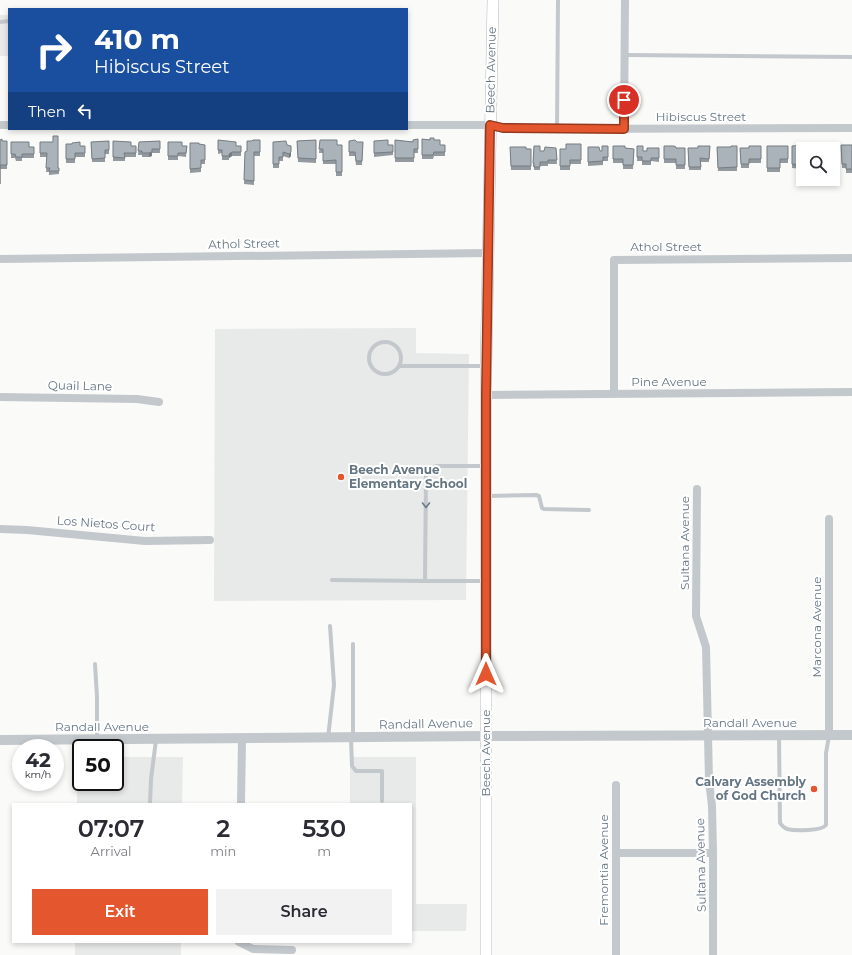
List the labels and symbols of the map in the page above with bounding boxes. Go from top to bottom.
street label: Beech Avenue [482,26,499,113]
pin [607,83,641,117]
street label: Hibiscus Street [656,109,746,124]
street label: Athol Street [208,235,280,252]
street label: Athol Street [630,239,702,254]
street label: Pine Avenue [631,374,707,389]
street label: Quail Lane [48,377,112,394]
place label: Beech Avenue Elementary School [349,462,467,491]
marker: Beech Avenue Elementary School [336,472,346,482]
street label: Sultana Avenue [677,496,692,590]
one-way arrow [422,502,430,508]
street label: Los Nietos Court [56,513,156,534]
street label: Marcona Avenue [809,577,824,678]
position arrow [465,653,507,695]
street label: Beech Avenue [478,710,493,796]
street label: Randall Avenue [379,715,473,732]
street label: Randall Avenue [703,715,797,730]
street label: Randall Avenue [55,719,149,734]
speed limit sign: 50 [72,739,124,791]
place label: Calvary Assembly of God Church [695,774,807,803]
marker: Calvary Assembly of God Church [809,784,819,794]
street label: Fremontia Avenue [596,814,611,926]
street label: Sultana Avenue [692,818,709,912]

